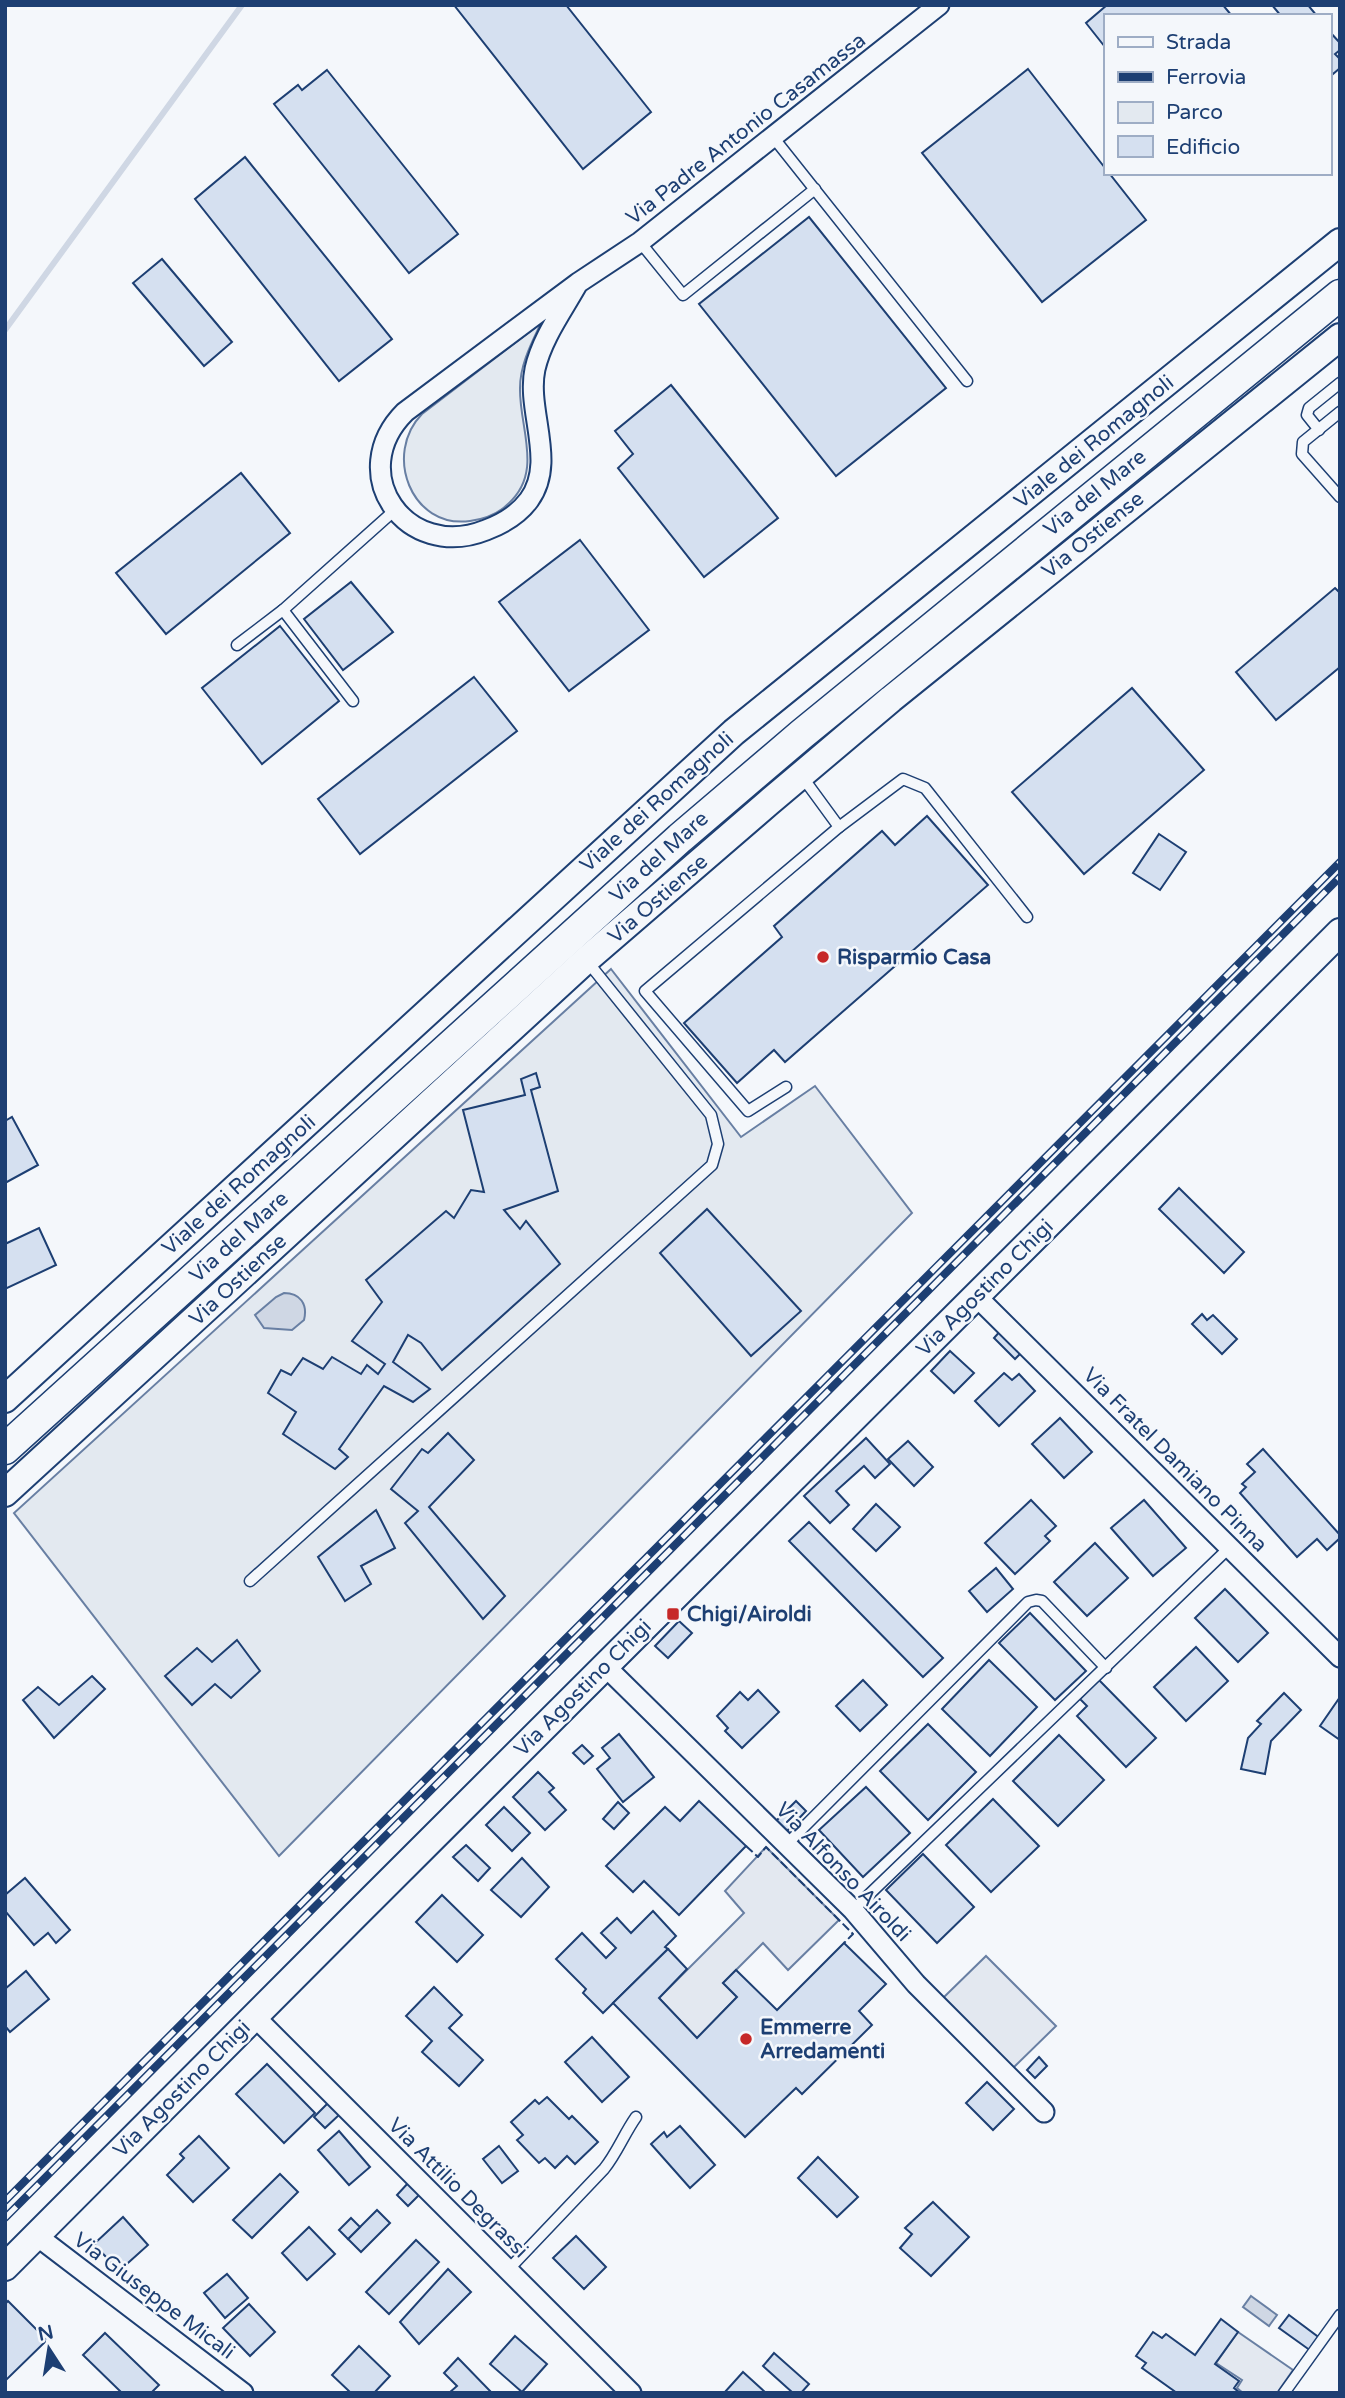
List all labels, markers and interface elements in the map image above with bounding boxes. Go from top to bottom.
legend [1104,14,1331,175]
street label: Via Padre Antonio Casamassa [621,28,871,230]
text: Strada [1166,30,1231,55]
text: Ferrovia [1166,65,1246,90]
text: Parco [1166,100,1223,125]
text: Edificio [1166,135,1240,160]
street label: Viale dei Romagnoli [1009,370,1179,514]
street label: Via del Mare [1039,444,1151,542]
street label: Via Ostiense [1037,486,1149,584]
street label: Viale dei Romagnoli [575,727,739,877]
street label: Via del Mare [604,806,714,908]
street label: Via Ostiense [603,849,713,949]
place label: Risparmio Casa [837,945,991,970]
marker: Risparmio Casa [815,949,831,965]
street label: Viale dei Romagnoli [157,1110,321,1260]
street label: Via del Mare [184,1186,294,1288]
street label: Via Agostino Chigi [911,1214,1059,1362]
street label: Via Ostiense [184,1229,292,1331]
street label: Via Fratel Damiano Pinna [1078,1363,1272,1557]
place label: Chigi/Airoldi [687,1602,812,1627]
marker: Chigi/Airoldi [665,1606,681,1622]
street label: Via Agostino Chigi [509,1614,657,1762]
street label: Via Alfonso Airoldi [770,1797,916,1947]
street label: Via Agostino Chigi [108,2015,256,2163]
place label: Emmerre Arredamenti [760,2015,885,2064]
marker: Emmerre Arredamenti [738,2031,754,2047]
street label: Via Attilio Degrassi [383,2113,533,2263]
street label: Via Giuseppe Micali [68,2227,240,2365]
north arrow [14,2314,84,2384]
text: N [36,2321,55,2346]

